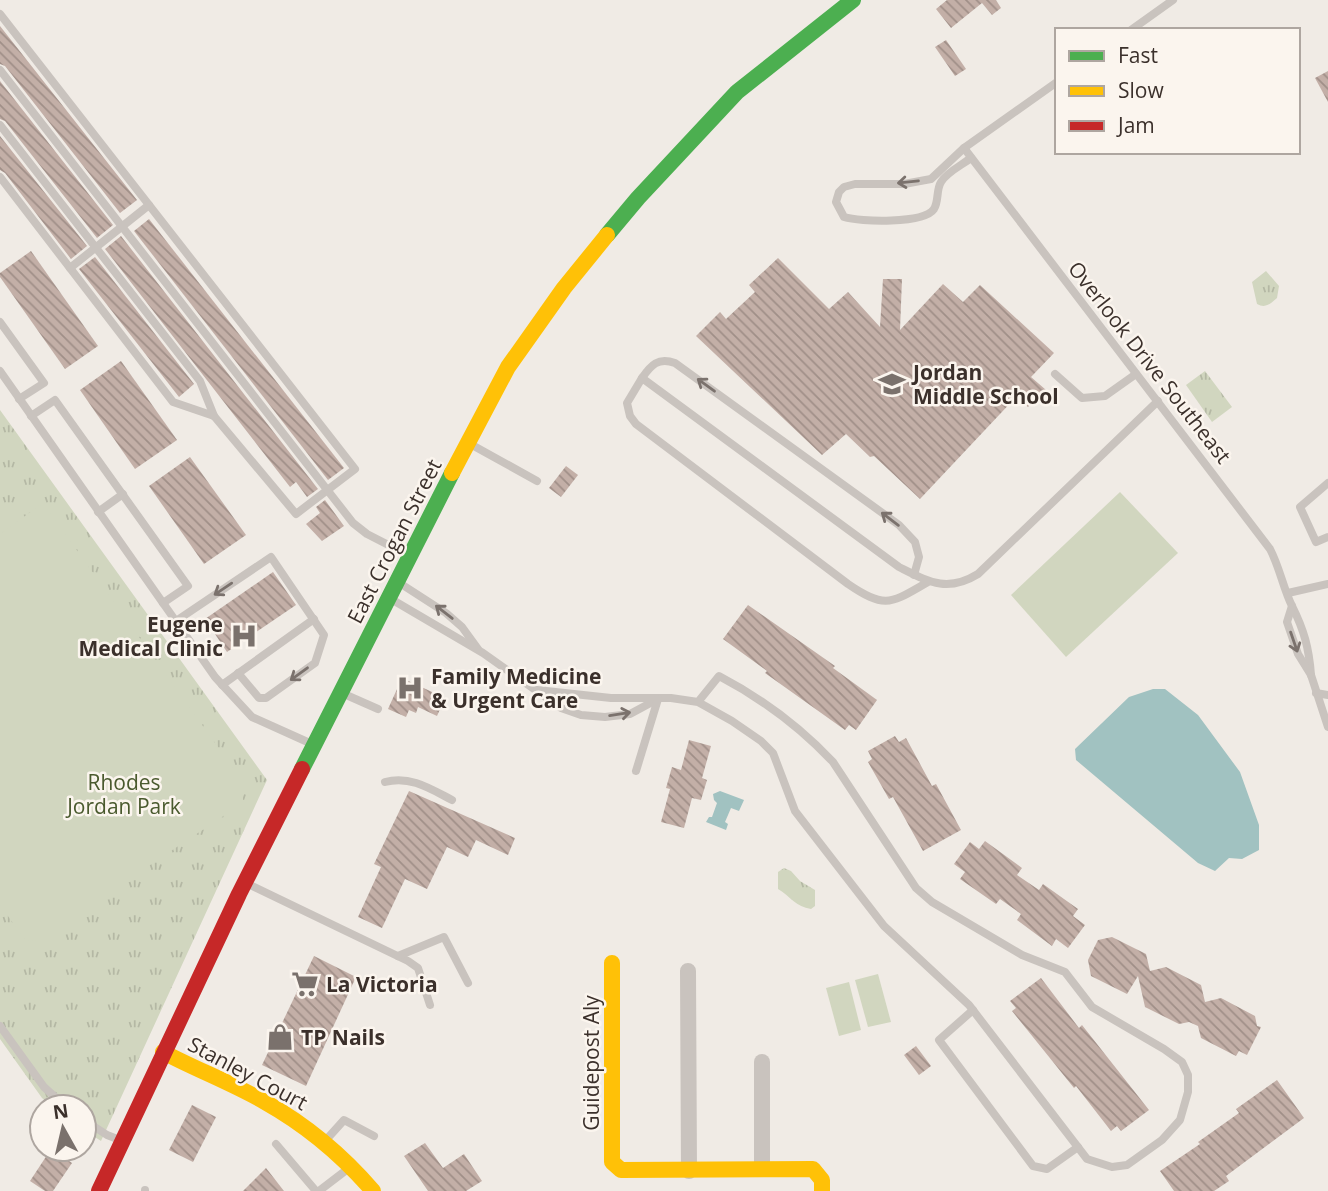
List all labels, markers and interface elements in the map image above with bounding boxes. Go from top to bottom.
legend [1055,28,1300,154]
text: Fast [1118,41,1158,69]
text: Slow [1118,76,1164,104]
text: Jam [1116,111,1155,139]
one-way arrow [897,176,920,189]
street label: Overlook Drive Southeast [1062,255,1238,469]
place label: Jordan Middle School [911,358,1059,410]
school or university icon: Jordan Middle School [877,369,907,399]
one-way arrow [697,378,716,392]
street label: East Crogan Street [340,454,448,628]
one-way arrow [881,511,900,526]
one-way arrow [214,582,234,596]
one-way arrow [435,604,454,619]
place label: Eugene Medical Clinic [79,610,223,662]
hospital icon: Eugene Medical Clinic [229,621,259,651]
one-way arrow [1289,630,1301,652]
place label: Family Medicine & Urgent Care [431,662,601,714]
one-way arrow [290,667,309,682]
hospital icon: Family Medicine & Urgent Care [395,673,425,703]
one-way arrow [608,707,631,720]
park label: Rhodes Jordan Park [65,768,181,820]
supermarket icon: La Victoria [290,969,320,999]
place label: La Victoria [326,970,438,998]
street label: Guidepost Aly [577,995,605,1131]
shop icon: TP Nails [265,1022,295,1052]
place label: TP Nails [301,1023,385,1051]
street label: Stanley Court [183,1030,313,1116]
north arrow [28,1093,98,1163]
text: N [51,1097,70,1125]

